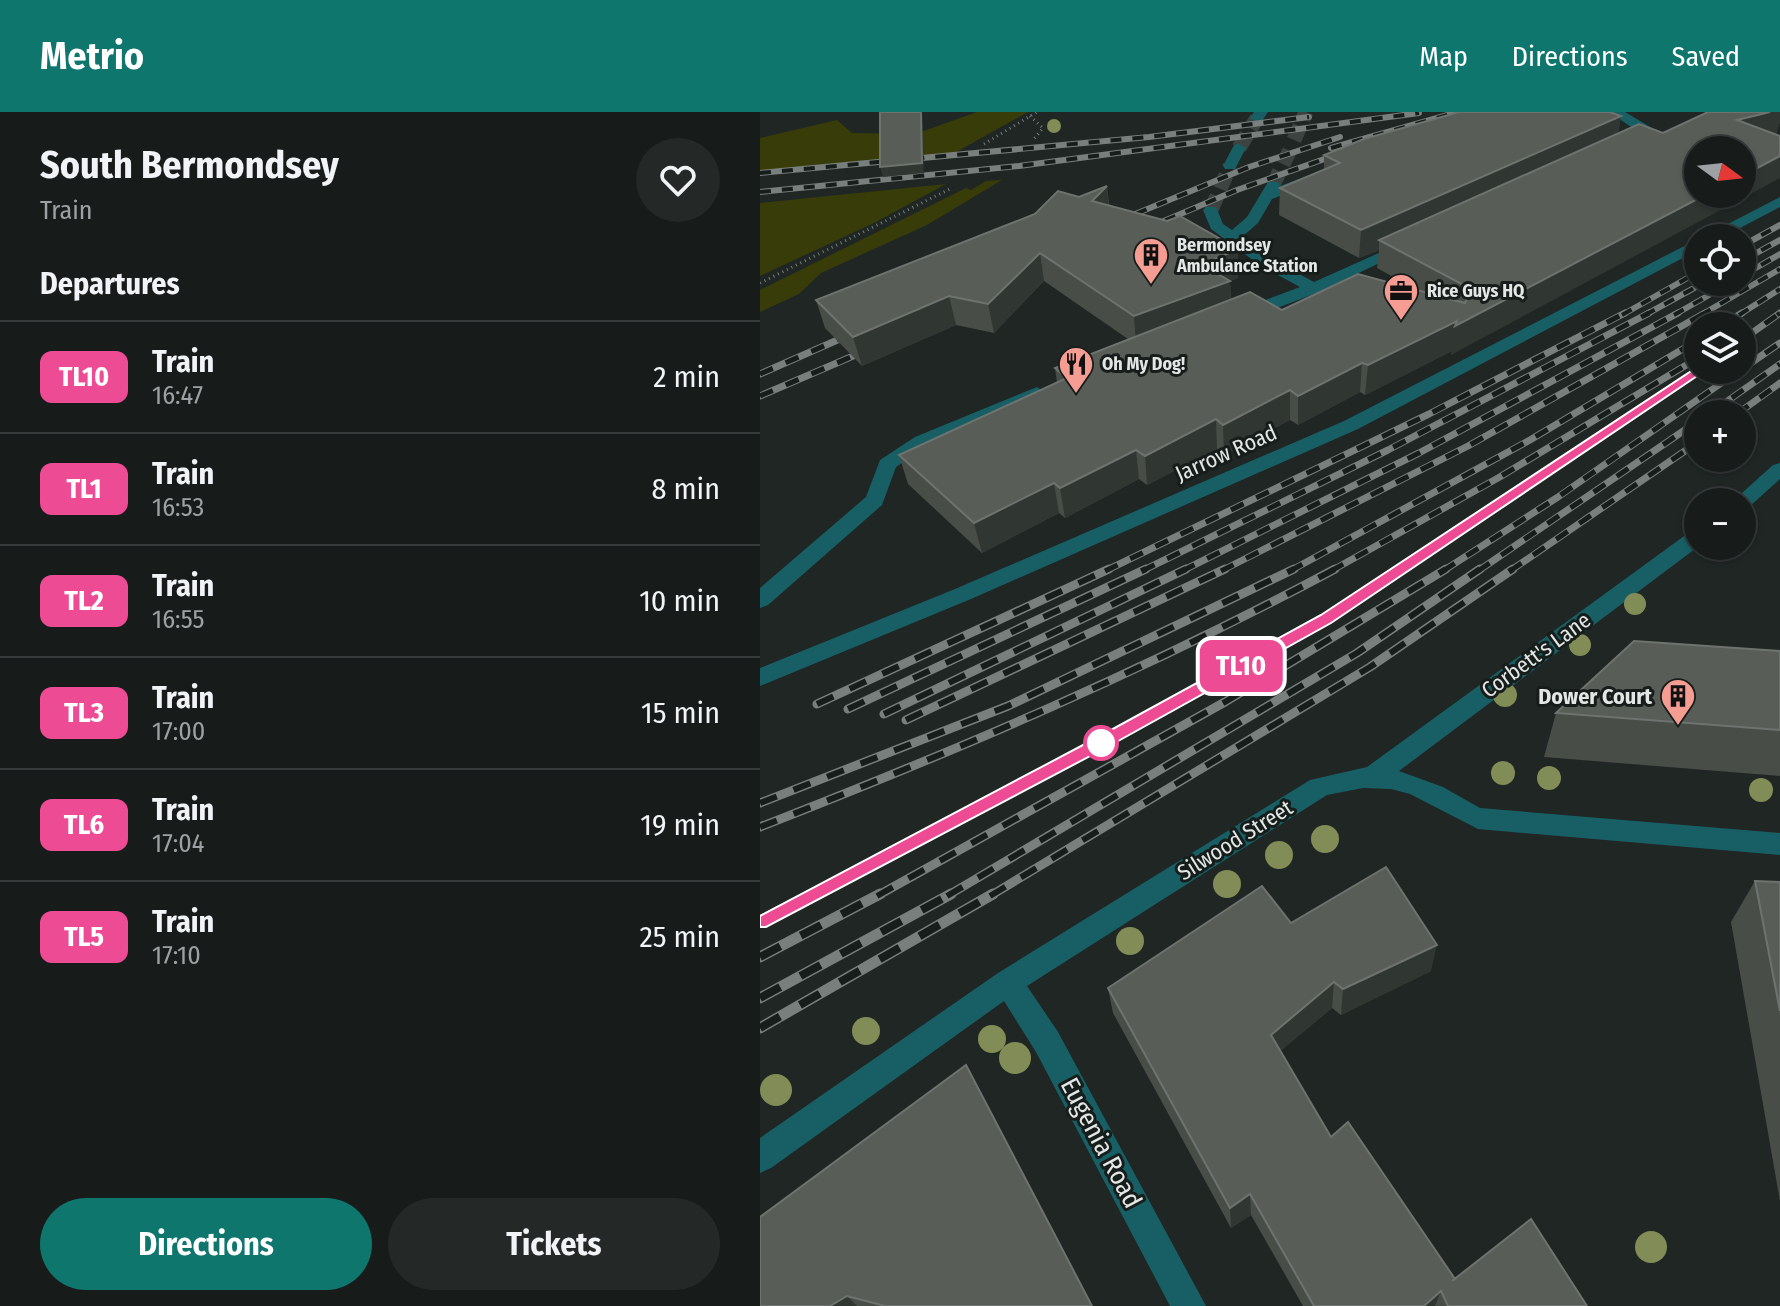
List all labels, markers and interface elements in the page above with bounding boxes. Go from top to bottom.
text: Metrio [40,33,144,79]
text: Map [1419,40,1468,73]
text: Directions [1512,40,1628,73]
text: Saved [1672,40,1740,73]
north arrow [1684,136,1756,208]
map controls [1684,136,1756,560]
button: heart [636,138,720,222]
text: South Bermondsey [40,142,339,188]
text: Train [40,195,93,226]
button: locate [1684,224,1756,296]
place label: Bermondsey Ambulance Station [1176,234,1318,277]
building icon: Bermondsey Ambulance Station [1132,236,1170,286]
text: Departures [40,266,180,302]
office icon: Rice Guys HQ [1382,272,1420,322]
place label: Rice Guys HQ [1427,280,1525,302]
button: layers [1684,312,1756,384]
text: Train [152,344,214,380]
restaurant icon: Oh My Dog! [1057,345,1095,395]
place label: Oh My Dog! [1102,353,1185,375]
text: 2 min [653,359,720,395]
text: TL10 [59,360,109,393]
text: 16:47 [152,380,203,411]
button: + [1684,400,1756,472]
street label: Jarrow Road [1171,419,1281,487]
text: Train [152,456,214,492]
text: 8 min [652,471,720,507]
text: TL1 [66,472,102,505]
button: − [1684,488,1756,560]
text: 16:53 [152,492,204,523]
text: Train [152,568,214,604]
text: 10 min [639,583,720,619]
text: TL2 [64,584,104,617]
text: 16:55 [152,604,204,635]
street label: Corbett's Lane [1476,606,1596,704]
line badge: TL10 [1185,640,1297,692]
text: TL10 [1216,649,1266,682]
building icon: Dower Court [1659,677,1697,727]
text: Train [152,680,214,716]
place label: Dower Court [1538,683,1652,710]
text: 15 min [641,695,720,731]
text: TL3 [64,696,104,729]
text: 17:00 [152,716,205,747]
unlabelled marker [1084,726,1118,760]
text: Train [152,792,214,828]
street label: Silwood Street [1172,793,1298,886]
text: 19 min [640,807,720,843]
text: TL6 [64,808,104,841]
text: 17:04 [152,828,204,859]
text: Train [152,904,214,940]
text: 25 min [640,919,720,955]
text: TL5 [64,920,104,953]
text: 17:10 [152,940,201,971]
street label: Eugenia Road [1054,1073,1148,1213]
button: Directions [40,1198,372,1290]
button: Tickets [388,1198,720,1290]

